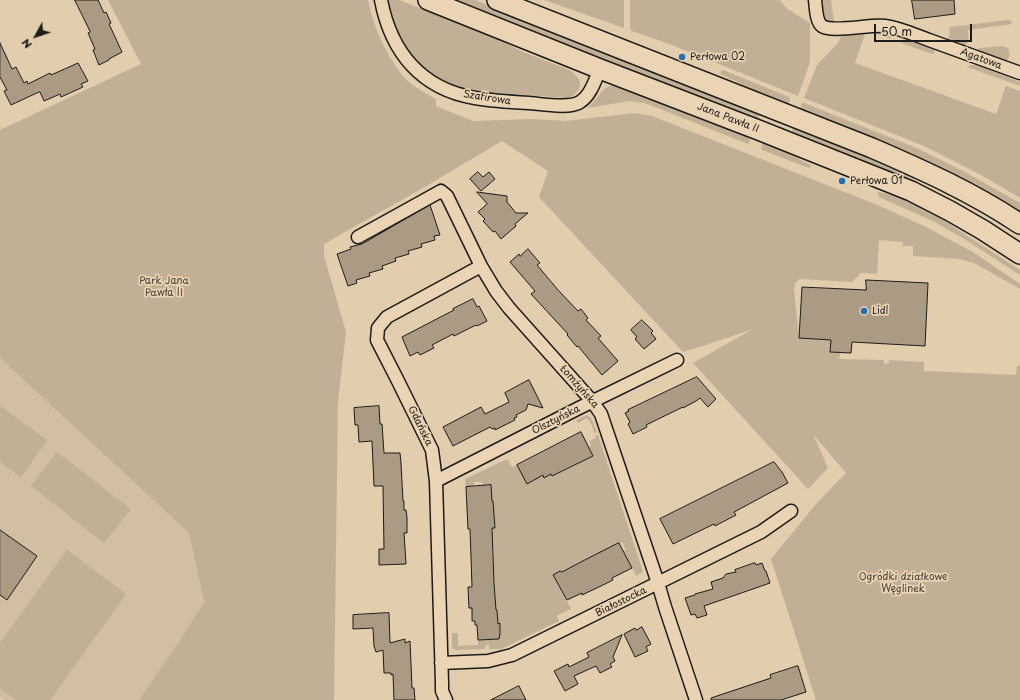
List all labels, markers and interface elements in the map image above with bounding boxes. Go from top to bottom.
north arrow [16,16,56,56]
scale bar [876,16,974,42]
text: 50 m [881,22,912,40]
text: N [17,35,36,53]
street label: Agatowa [959,46,1003,72]
place label: Perłowa 02 [690,51,745,63]
marker: Perłowa 02 [677,52,687,62]
street label: Szafirowa [462,88,512,108]
street label: Jana Pawła II [695,101,761,135]
place label: Perłowa 01 [850,175,903,187]
marker: Perłowa 01 [837,176,847,186]
park label: Park Jana Pawła II [139,275,189,298]
place label: Lidl [872,305,888,317]
marker: Lidl [859,306,869,316]
street label: Łomżyńska [557,363,601,411]
street label: Olsztyńska [530,403,582,437]
street label: Gdańska [405,404,435,448]
park label: Ogródki działkowe Węglinek [859,571,947,594]
street label: Białostocka [593,584,649,620]

